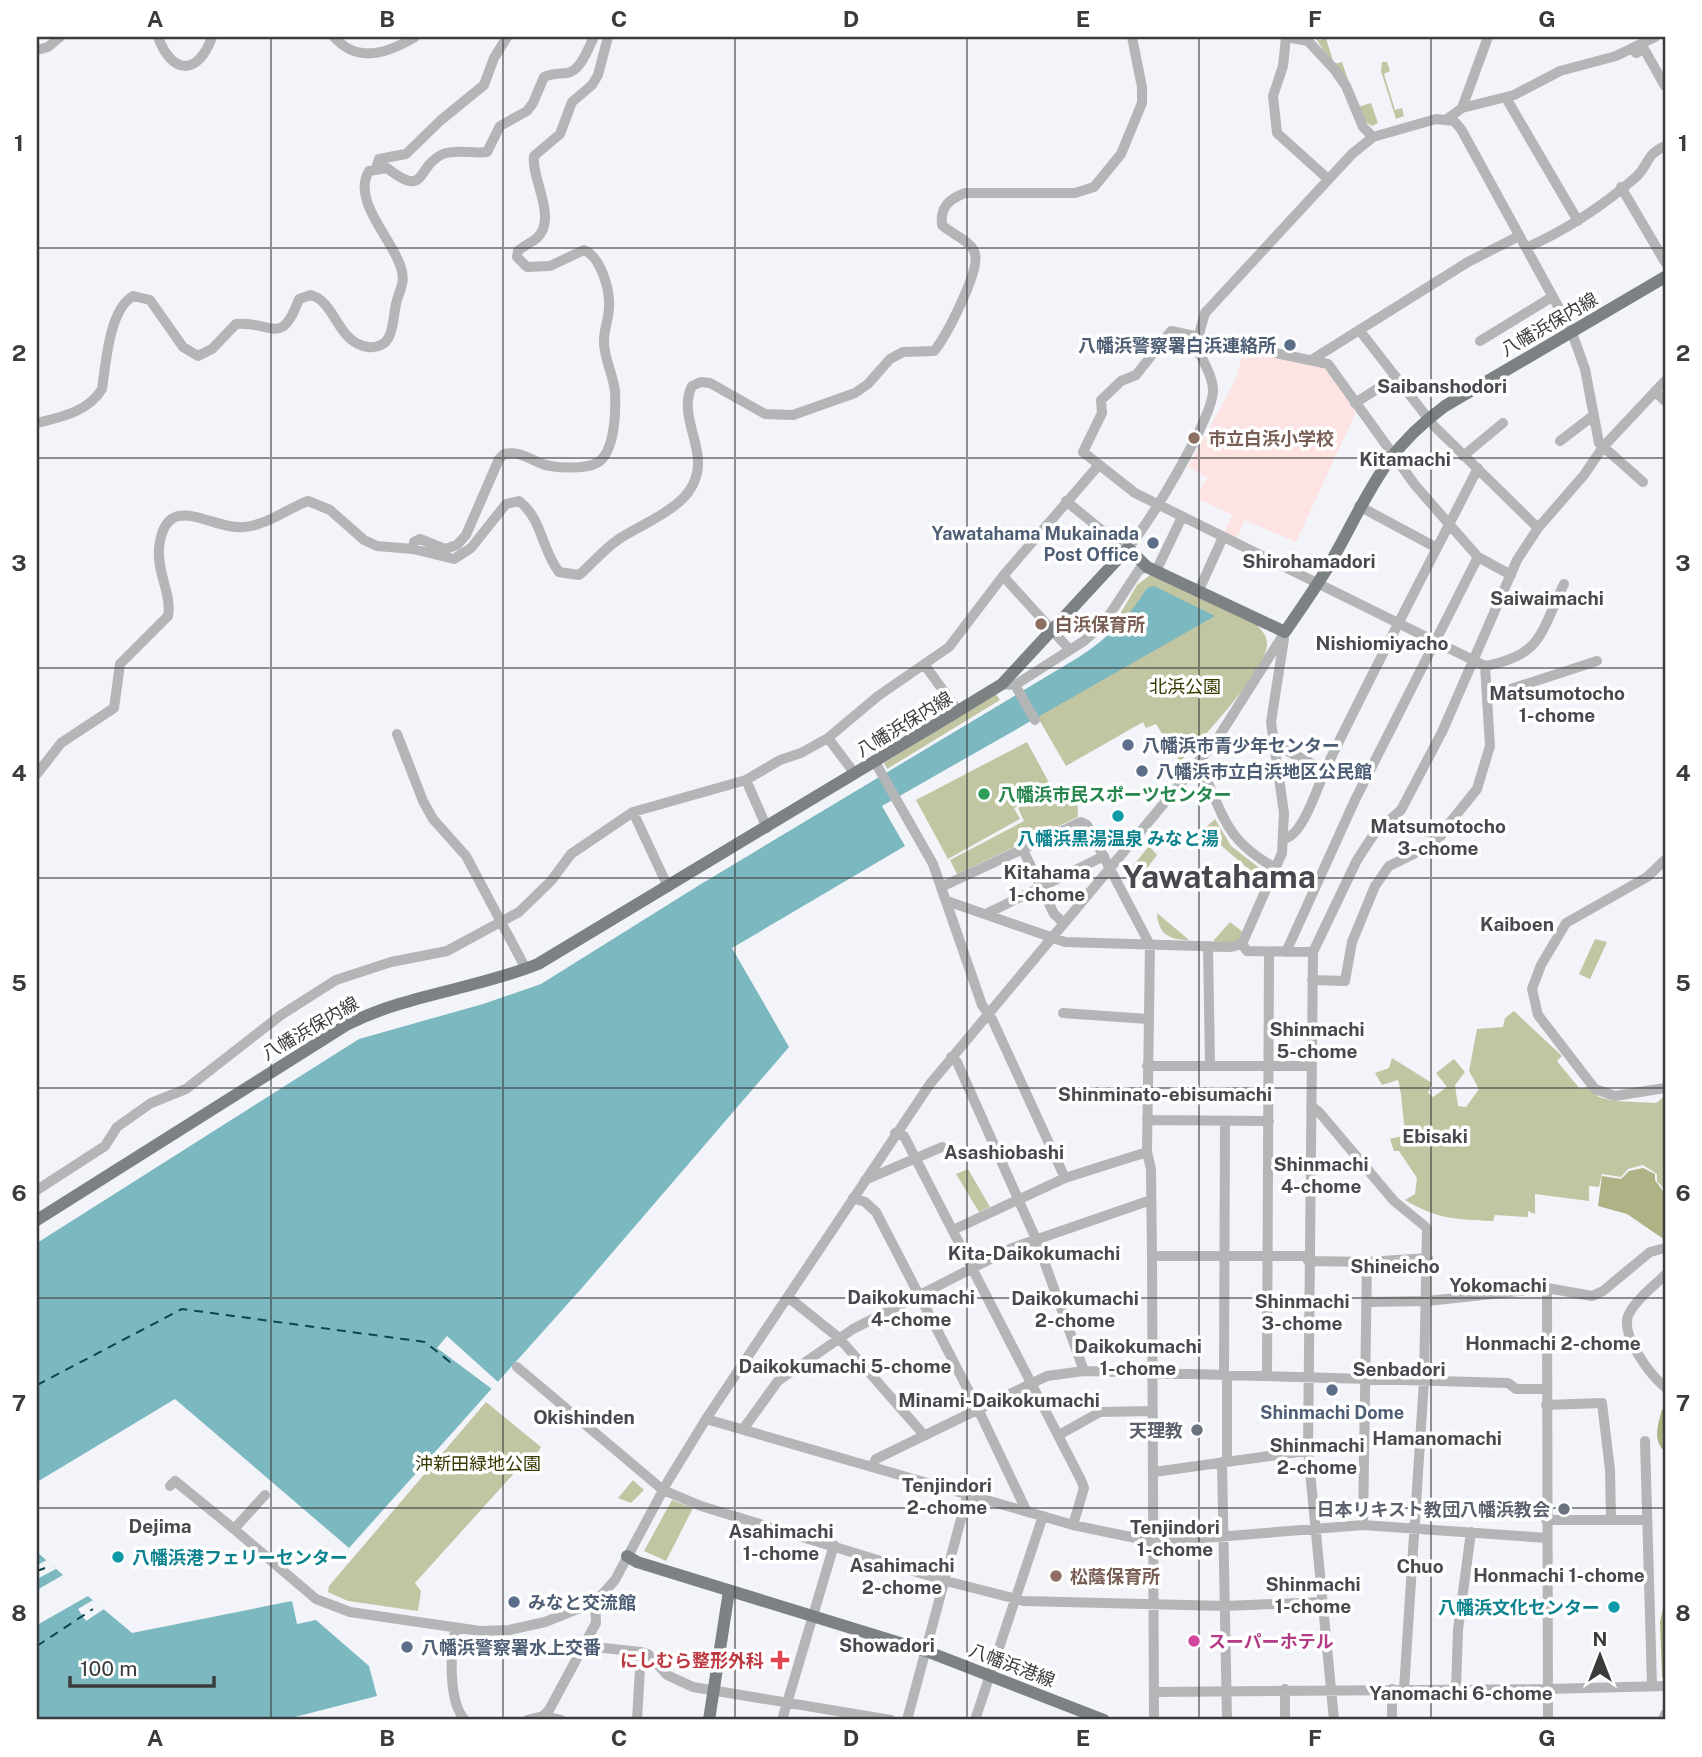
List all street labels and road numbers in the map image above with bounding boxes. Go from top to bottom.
street label: 八幡浜保内線 [1497,288,1601,360]
street label: 八幡浜保内線 [852,687,956,761]
street label: 八幡浜保内線 [258,992,362,1064]
street label: 八幡浜港線 [966,1639,1058,1691]

